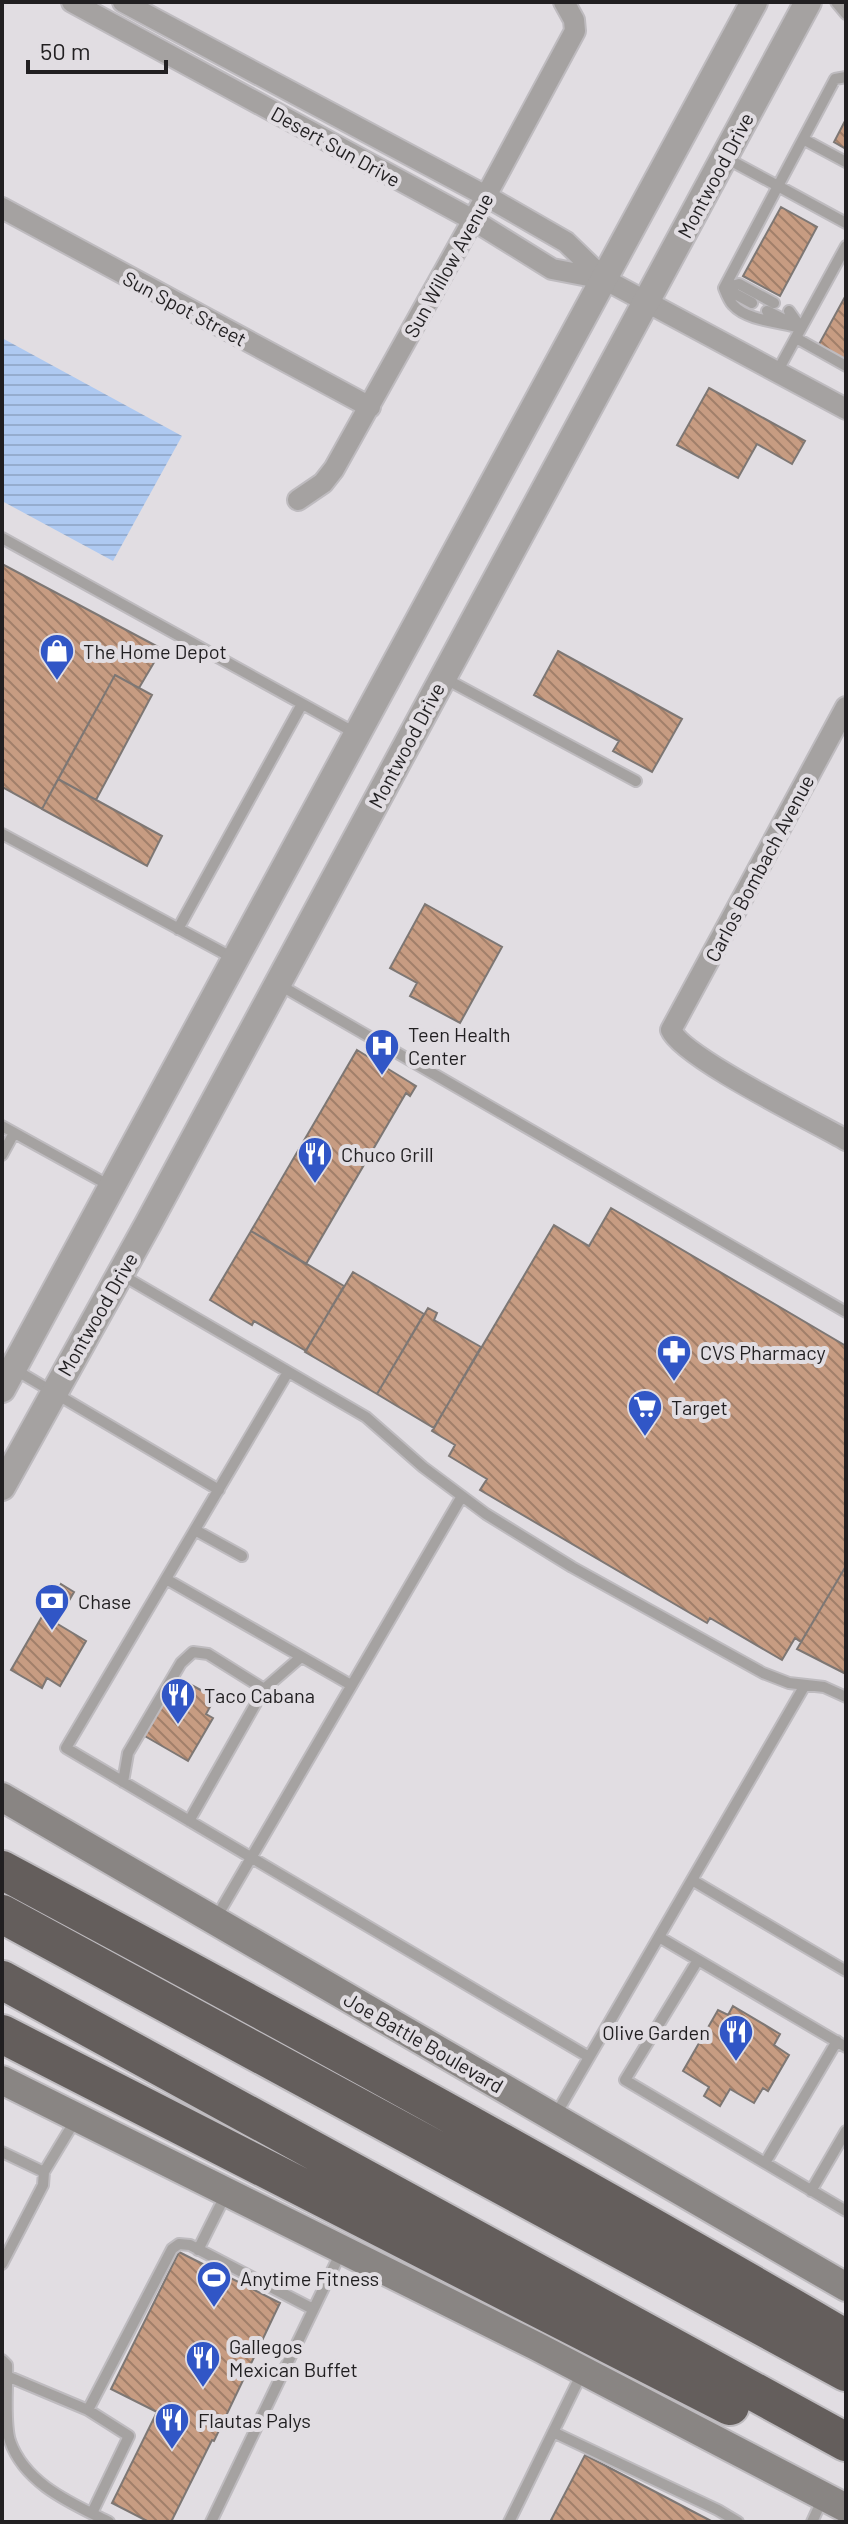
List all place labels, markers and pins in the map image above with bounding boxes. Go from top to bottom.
shop icon: The Home Depot [38,632,76,682]
place label: The Home Depot [83,639,227,663]
place label: Teen Health Center [408,1022,511,1069]
hospital icon: Teen Health Center [363,1027,401,1077]
restaurant icon: Chuco Grill [296,1135,334,1185]
place label: Chuco Grill [341,1142,434,1166]
pharmacy icon: CVS Pharmacy [655,1333,693,1383]
place label: CVS Pharmacy [700,1340,826,1364]
supermarket icon: Target [626,1388,664,1438]
place label: Target [671,1395,728,1419]
bank icon: Chase [33,1582,71,1632]
place label: Chase [78,1589,131,1613]
restaurant icon: Taco Cabana [159,1676,197,1726]
place label: Taco Cabana [204,1683,315,1707]
restaurant icon: Olive Garden [717,2013,755,2063]
place label: Olive Garden [602,2020,710,2044]
sports icon: Anytime Fitness [195,2259,233,2309]
place label: Anytime Fitness [240,2266,379,2290]
place label: Gallegos Mexican Buffet [229,2334,358,2381]
restaurant icon: Gallegos Mexican Buffet [184,2339,222,2389]
restaurant icon: Flautas Palys [153,2401,191,2451]
place label: Flautas Palys [198,2408,311,2432]

